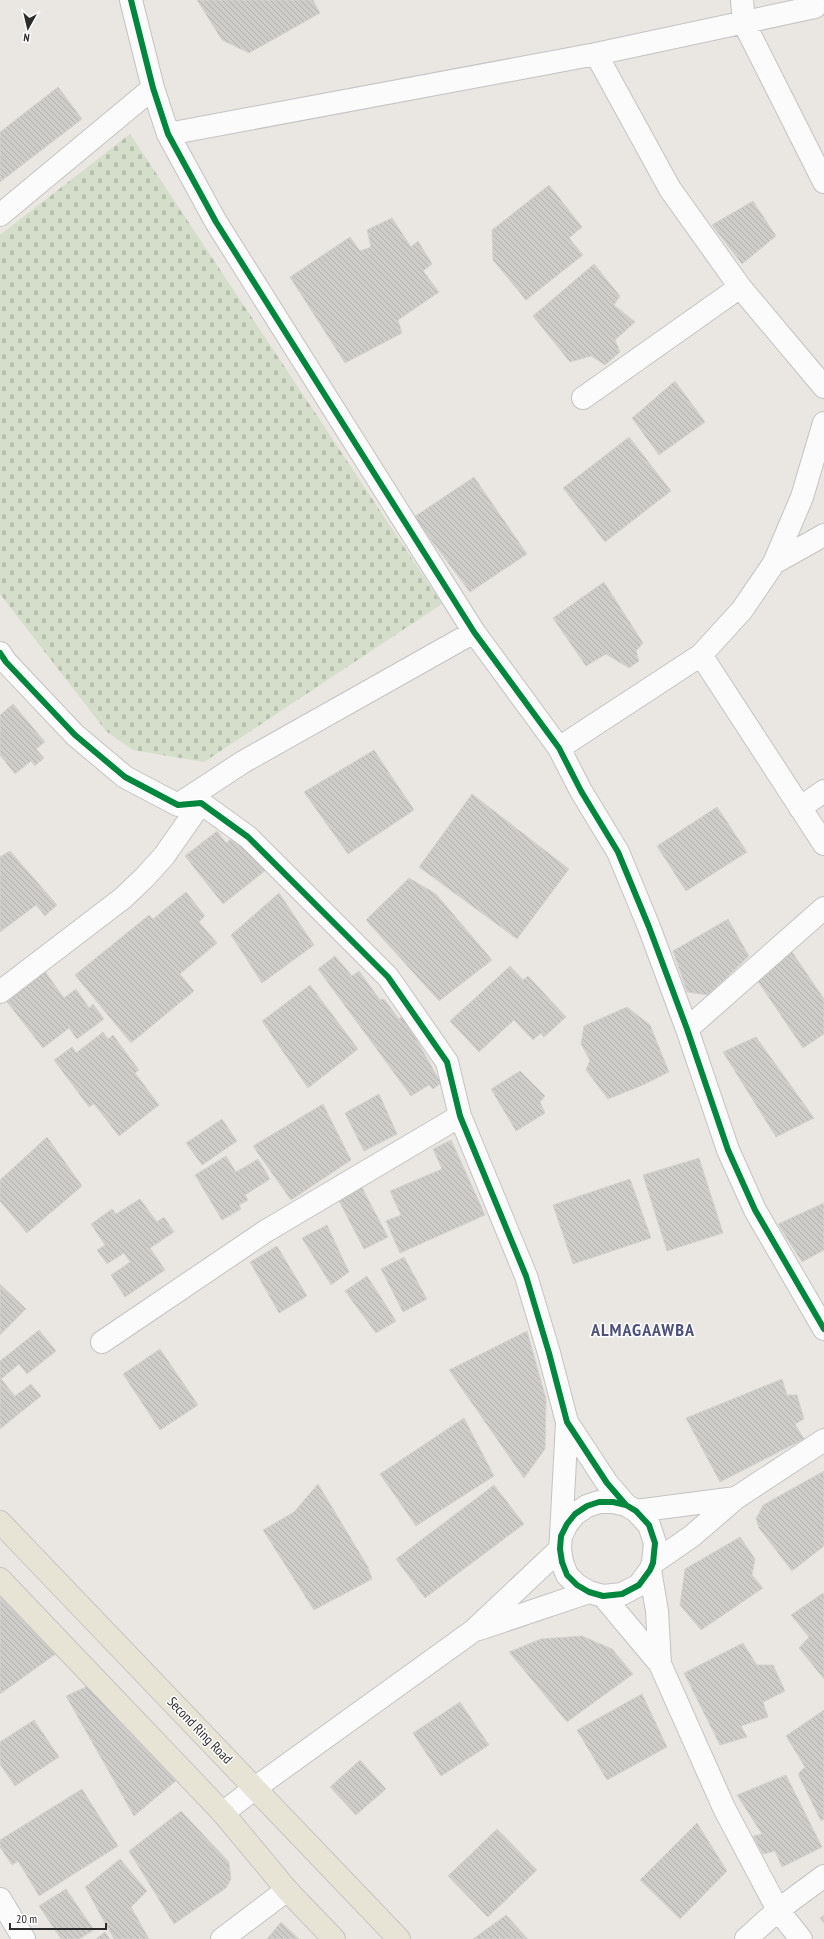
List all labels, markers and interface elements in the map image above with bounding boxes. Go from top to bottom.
north arrow [8,8,48,48]
text: N [23,31,31,45]
district label: ALMAGAAWBA [590,1318,695,1341]
street label: Second Ring Road [164,1693,236,1767]
scale bar [10,1905,106,1931]
text: 20 m [16,1911,37,1926]

